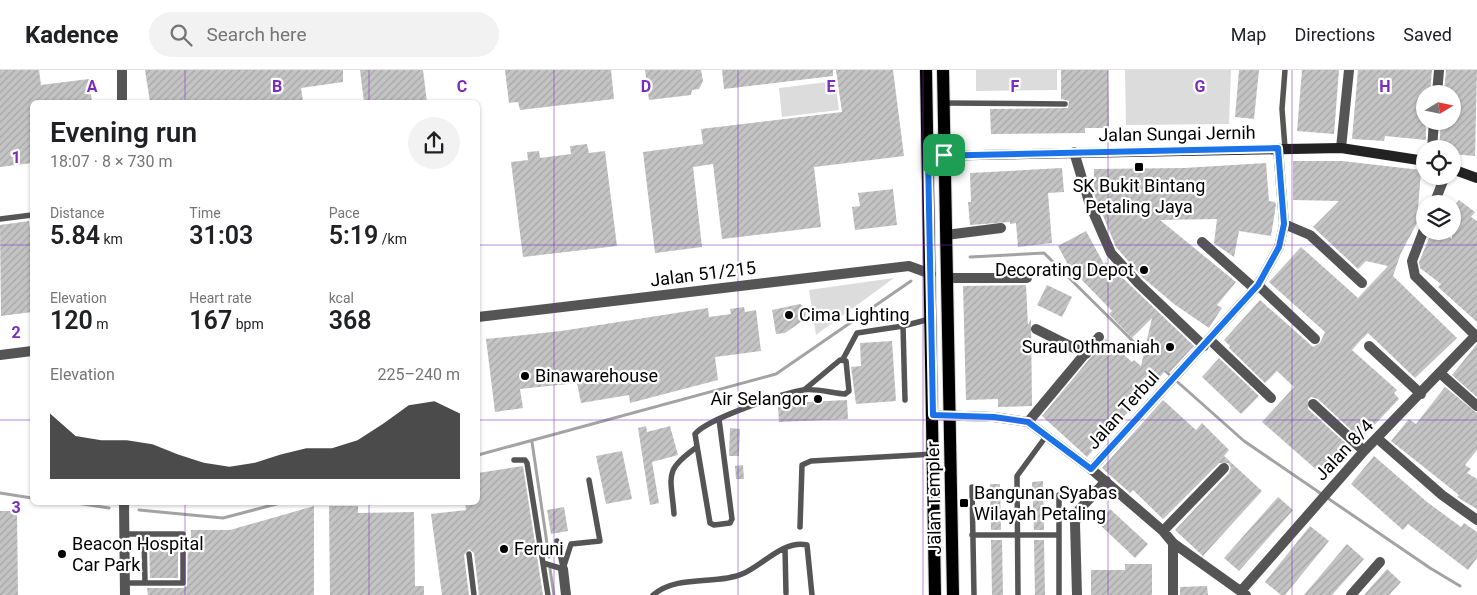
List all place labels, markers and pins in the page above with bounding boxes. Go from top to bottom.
pin [923,134,965,176]
marker: SK Bukit Bintang Petaling Jaya [1133,161,1145,173]
place label: SK Bukit Bintang Petaling Jaya [1073,175,1205,217]
place label: Decorating Depot [995,259,1134,280]
marker: Decorating Depot [1138,264,1150,276]
place label: Cima Lighting [799,304,910,325]
marker: Cima Lighting [783,309,795,321]
place label: Surau Othmaniah [1022,336,1160,357]
marker: Surau Othmaniah [1164,341,1176,353]
place label: Binawarehouse [535,365,658,386]
marker: Binawarehouse [519,370,531,382]
place label: Air Selangor [711,388,808,409]
marker: Air Selangor [812,393,824,405]
place label: Bangunan Syabas Wilayah Petaling [974,482,1117,524]
marker: Bangunan Syabas Wilayah Petaling [958,497,970,509]
place label: Beacon Hospital Car Park [72,533,204,575]
place label: Feruni [514,538,564,559]
marker: Feruni [498,543,510,555]
marker: Beacon Hospital Car Park [56,548,68,560]

